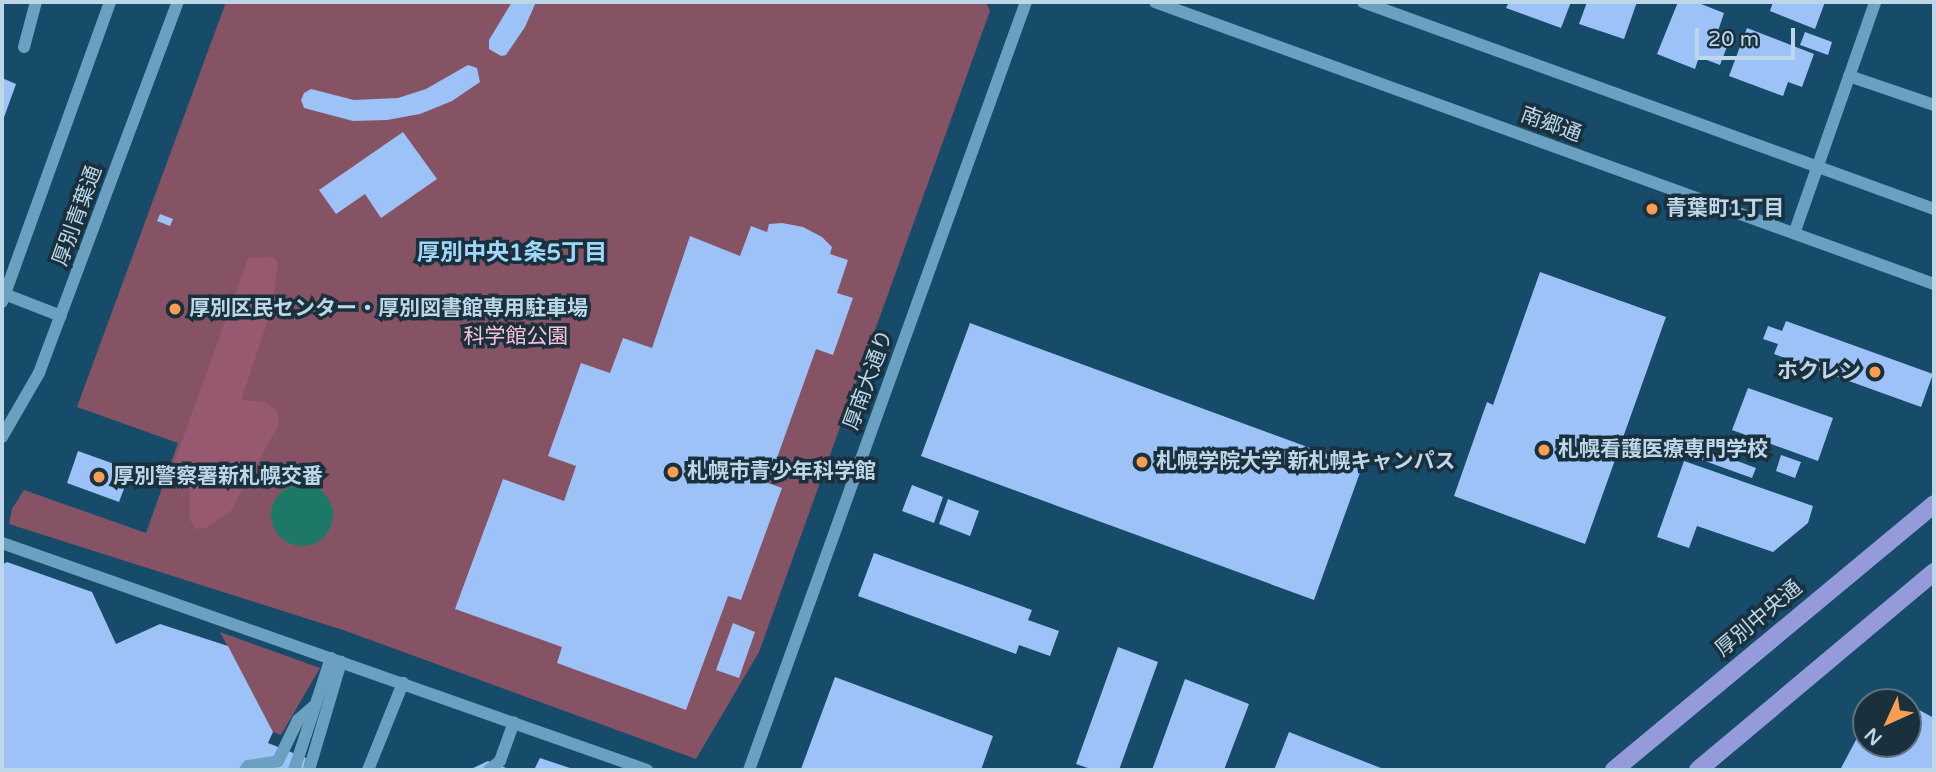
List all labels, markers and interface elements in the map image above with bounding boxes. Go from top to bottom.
scale bar [1698,14,1798,58]
text: 20 m [1708,27,1759,52]
street label: 南郷通 [1517,102,1585,148]
street label: 厚別青葉通 [48,162,108,270]
place label: 青葉町1丁目 [1666,196,1784,222]
marker: 青葉町1丁目 [1644,201,1660,217]
district label: 厚別中央1条5丁目 [417,239,607,267]
place label: 厚別区民センター・厚別図書館専用駐車場 [189,296,588,322]
marker: 厚別区民センター・厚別図書館専用駐車場 [167,301,183,317]
park label: 科学館公園 [464,324,568,350]
street label: 厚南大通り [839,326,899,434]
place label: ホクレン [1777,359,1861,385]
marker: ホクレン [1867,364,1883,380]
place label: 札幌看護医療専門学校 [1558,437,1768,463]
marker: 札幌看護医療専門学校 [1536,442,1552,458]
place label: 札幌学院大学 新札幌キャンパス [1156,449,1455,475]
marker: 札幌学院大学 新札幌キャンパス [1134,454,1150,470]
place label: 札幌市青少年科学館 [687,459,876,485]
place label: 厚別警察署新札幌交番 [113,464,323,490]
marker: 札幌市青少年科学館 [665,464,681,480]
marker: 厚別警察署新札幌交番 [91,469,107,485]
street label: 厚別中央通 [1711,576,1807,662]
north arrow [1852,688,1922,758]
text: N [1860,723,1887,750]

